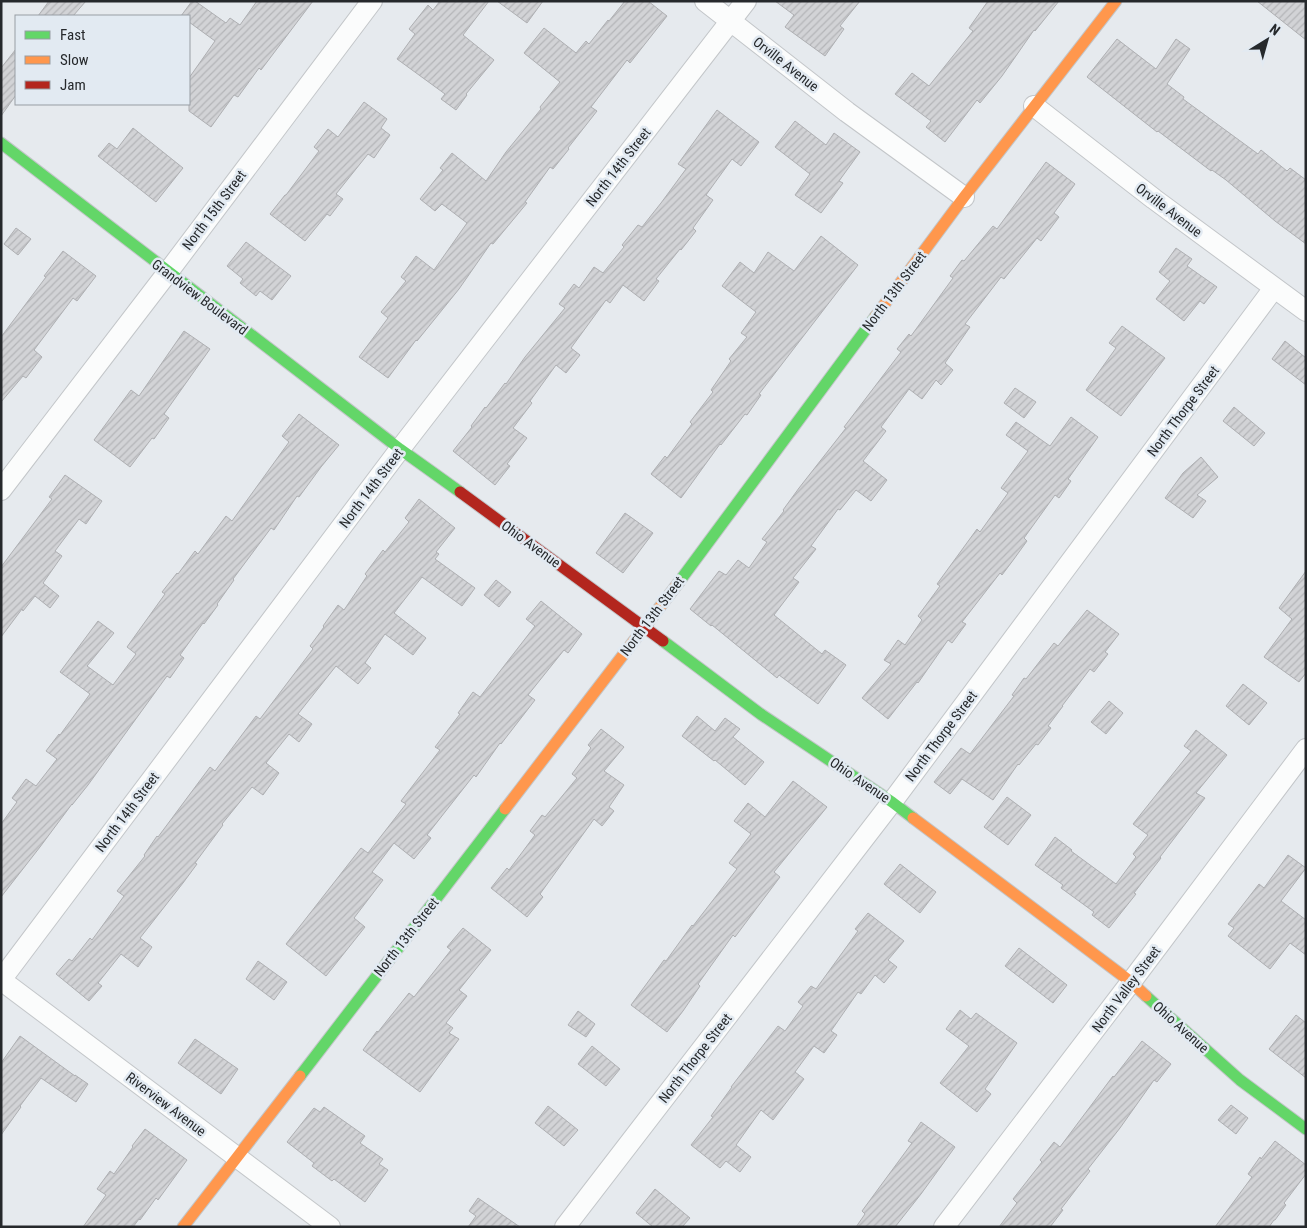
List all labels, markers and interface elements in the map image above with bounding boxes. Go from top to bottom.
legend [15,15,190,105]
north arrow [1242,15,1292,65]
text: N [1267,21,1283,39]
text: Fast [60,26,85,44]
street label: Orville Avenue [750,34,822,95]
text: Slow [60,51,89,69]
text: Jam [60,76,86,94]
street label: North 14th Street [582,125,654,209]
street label: North 15th Street [179,167,249,253]
street label: Orville Avenue [1133,180,1206,240]
street label: North 13th Street [859,248,929,334]
street label: Grandview Boulevard [149,256,251,338]
street label: North Thorpe Street [1144,363,1222,459]
street label: North 14th Street [336,445,406,531]
street label: Ohio Avenue [498,517,564,571]
street label: North 13th Street [617,573,687,659]
street label: North Thorpe Street [902,688,980,784]
street label: Ohio Avenue [827,754,893,806]
street label: North 14th Street [92,769,162,855]
street label: North 13th Street [370,895,442,979]
street label: North Valley Street [1088,943,1164,1035]
street label: Ohio Avenue [1150,998,1212,1056]
street label: North Thorpe Street [655,1010,735,1106]
street label: Riverview Avenue [123,1069,209,1140]

